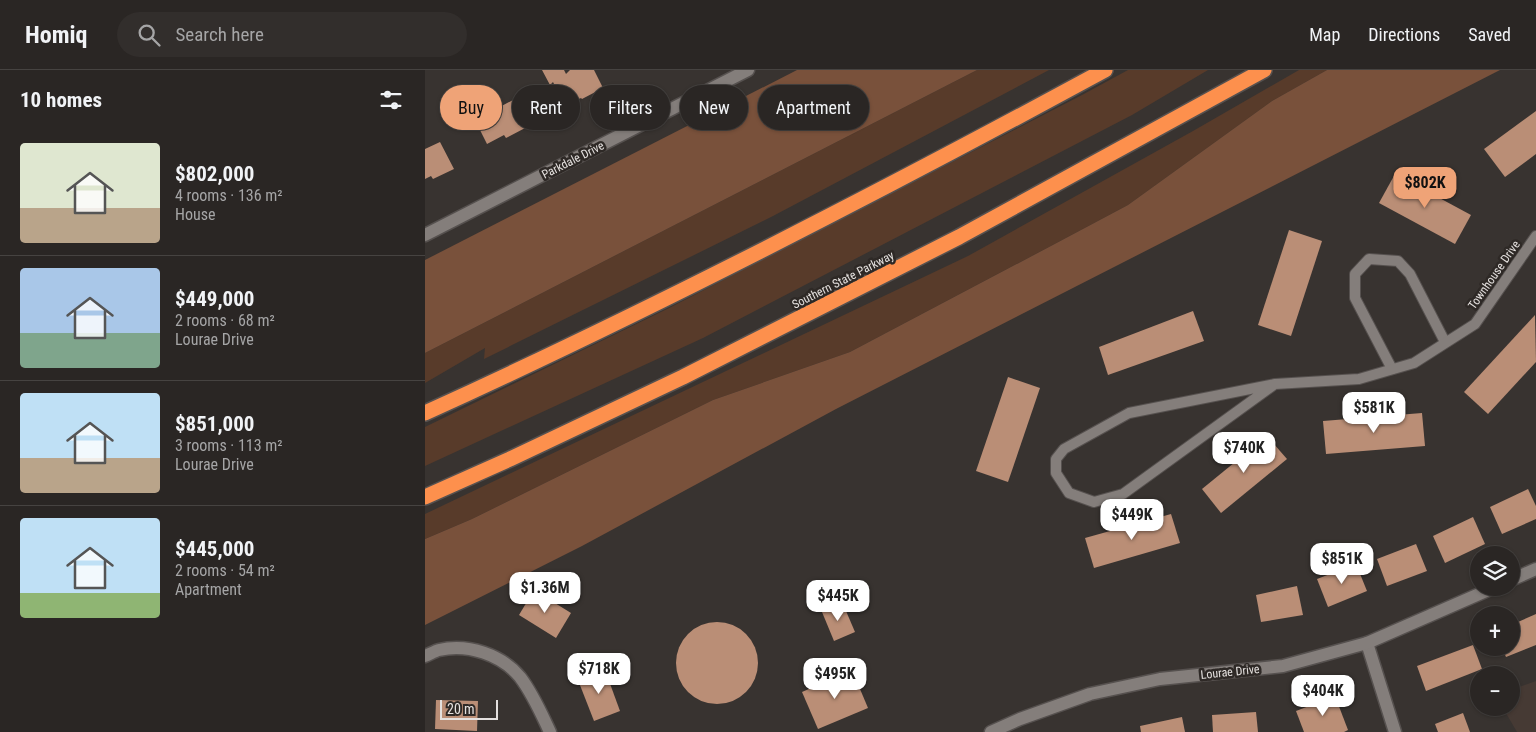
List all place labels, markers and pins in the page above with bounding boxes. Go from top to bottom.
pin: $802K [1390,166,1460,209]
pin: $581K [1339,392,1409,434]
pin: $740K [1209,432,1279,474]
pin: $449K [1097,498,1167,541]
pin: $851K [1307,542,1377,585]
pin: $1.36M [504,572,586,614]
pin: $445K [803,580,873,622]
pin: $718K [564,652,634,695]
pin: $495K [800,658,870,700]
pin: $404K [1288,674,1358,717]

